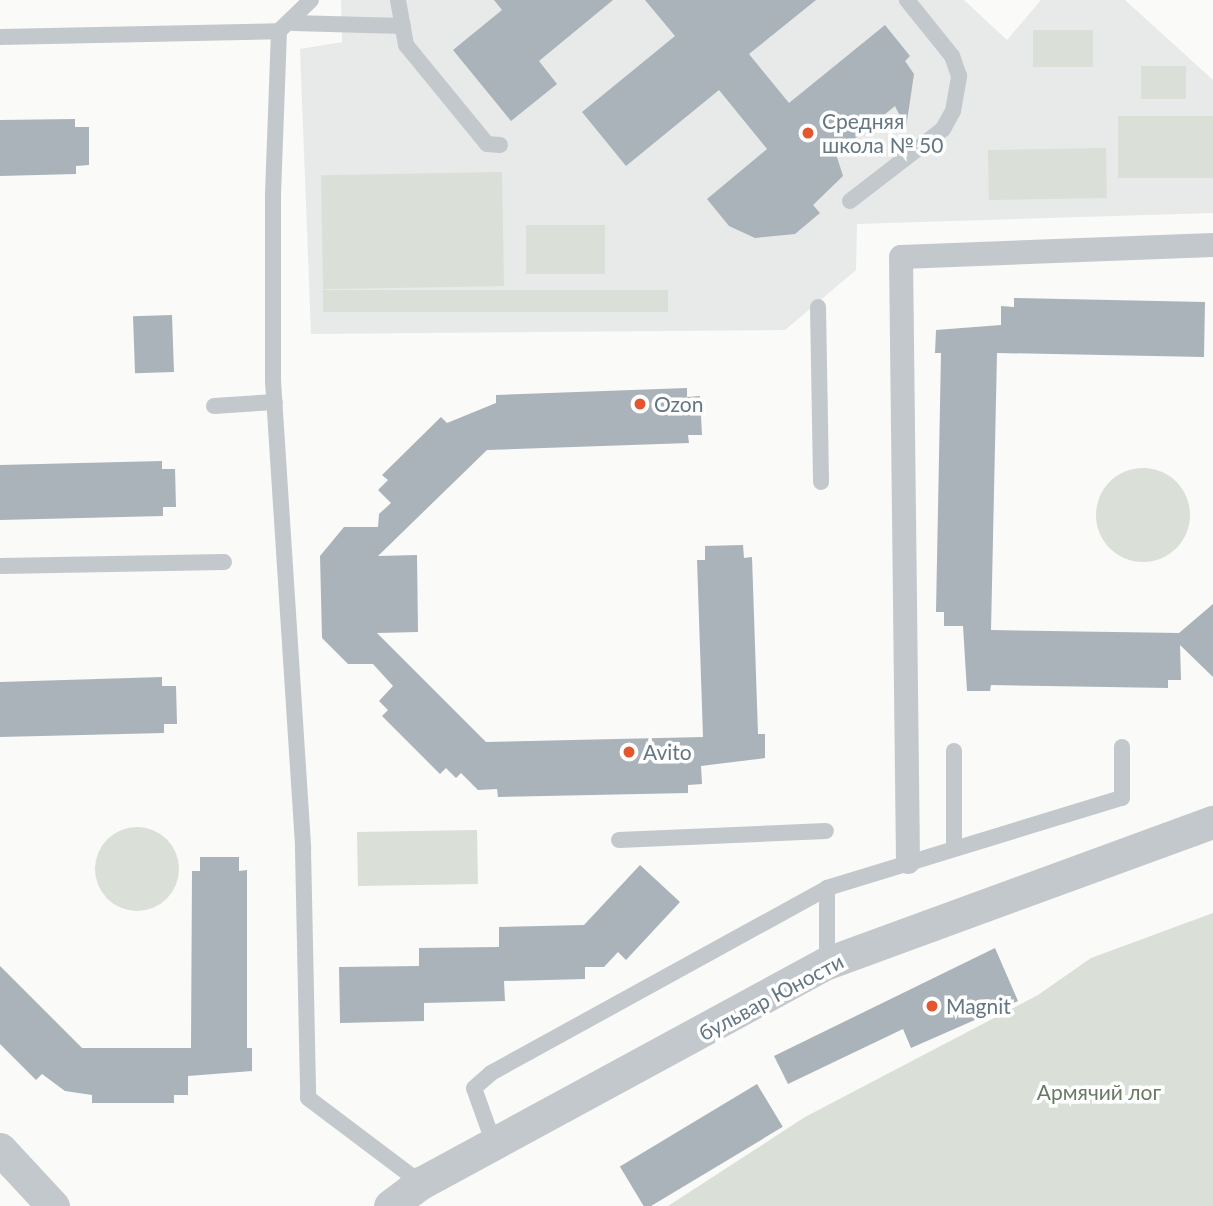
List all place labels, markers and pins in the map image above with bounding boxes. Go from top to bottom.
place label: Средняя школа № 50 [822,108,943,158]
marker: Средняя школа № 50 [800,125,816,141]
place label: Ozon [654,391,703,417]
marker: Ozon [632,396,648,412]
place label: Avito [643,739,692,765]
marker: Avito [621,744,637,760]
place label: Magnit [946,993,1011,1019]
marker: Magnit [924,998,940,1014]

